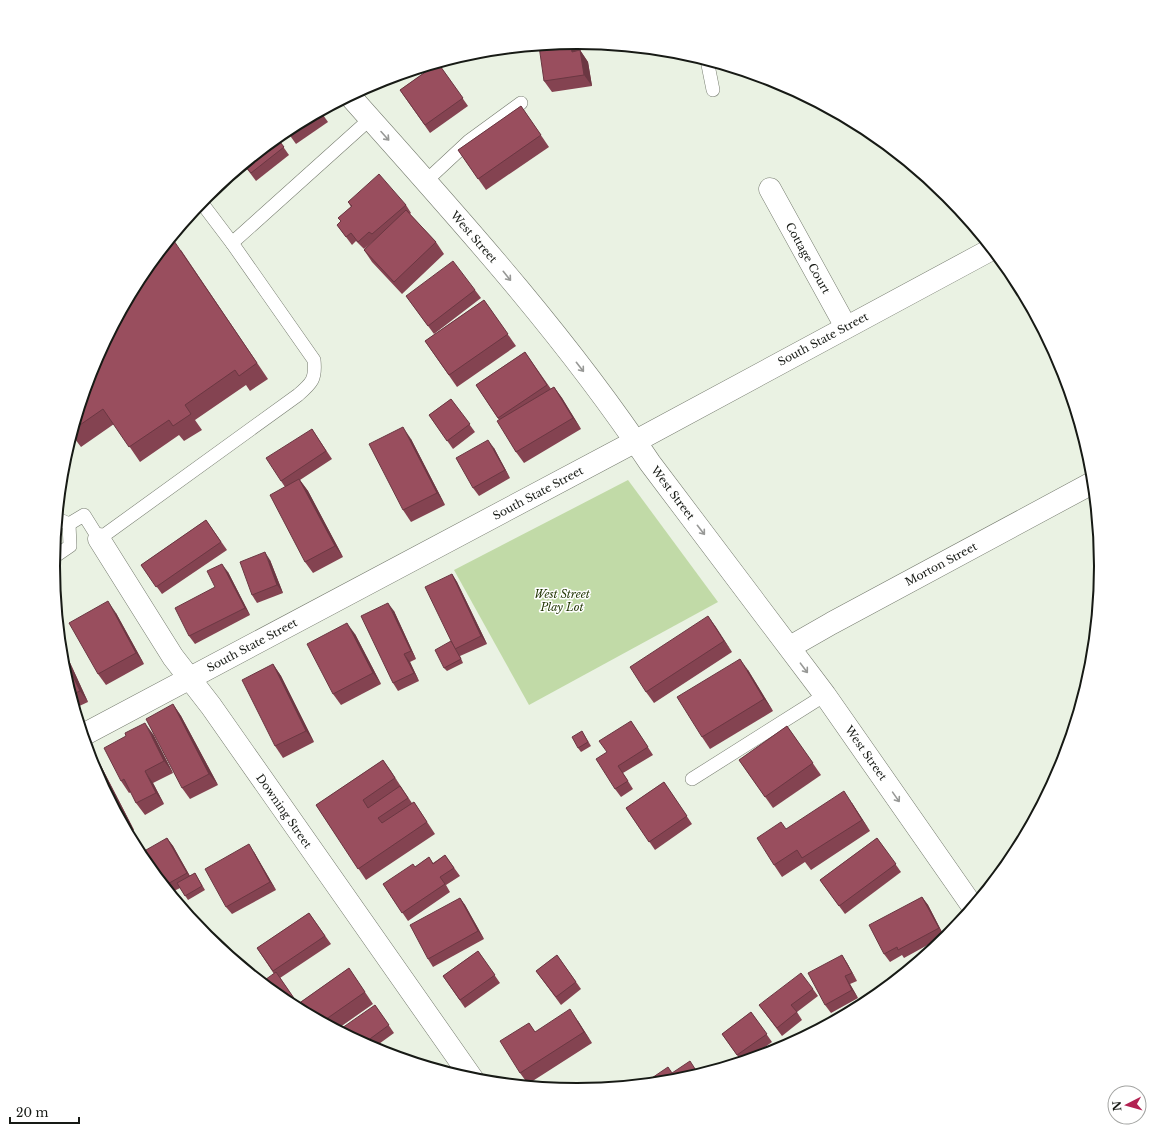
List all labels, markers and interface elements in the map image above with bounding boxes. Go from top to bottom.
one-way arrow [381,131,390,141]
street label: West Street [447,208,501,266]
street label: Cottage Court [783,220,834,297]
one-way arrow [503,271,512,281]
street label: South State Street [775,309,871,369]
one-way arrow [576,361,584,372]
street label: South State Street [490,463,586,523]
street label: West Street [648,463,698,523]
one-way arrow [697,524,706,535]
street label: Morton Street [903,539,980,589]
park label: West Street Play Lot [534,587,590,614]
street label: South State Street [204,615,300,675]
one-way arrow [800,662,809,673]
street label: West Street [841,722,891,784]
street label: Downing Street [253,771,315,852]
one-way arrow [892,791,900,802]
north arrow [1107,1085,1147,1125]
scale bar [10,1099,79,1125]
text: N [1109,1100,1125,1112]
text: 20 m [16,1105,48,1120]

